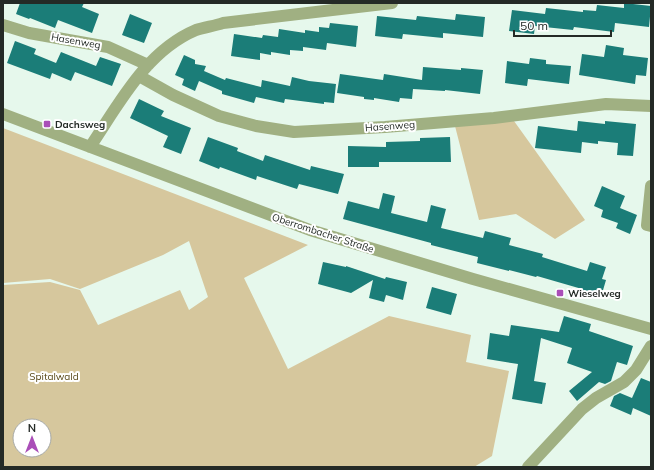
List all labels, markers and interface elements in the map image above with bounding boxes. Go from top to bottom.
scale bar [514,12,611,38]
text: 50 m [520,18,548,33]
street label: Hasenweg [50,30,102,52]
place label: Dachsweg [55,118,105,131]
street label: Hasenweg [365,118,415,134]
marker: Dachsweg [42,119,52,129]
street label: Oberrombacher Straße [270,210,376,256]
place label: Wieselweg [568,287,621,300]
marker: Wieselweg [555,288,565,298]
park label: Spitalwald [29,370,79,383]
north arrow [12,418,52,458]
text: N [28,421,36,435]

